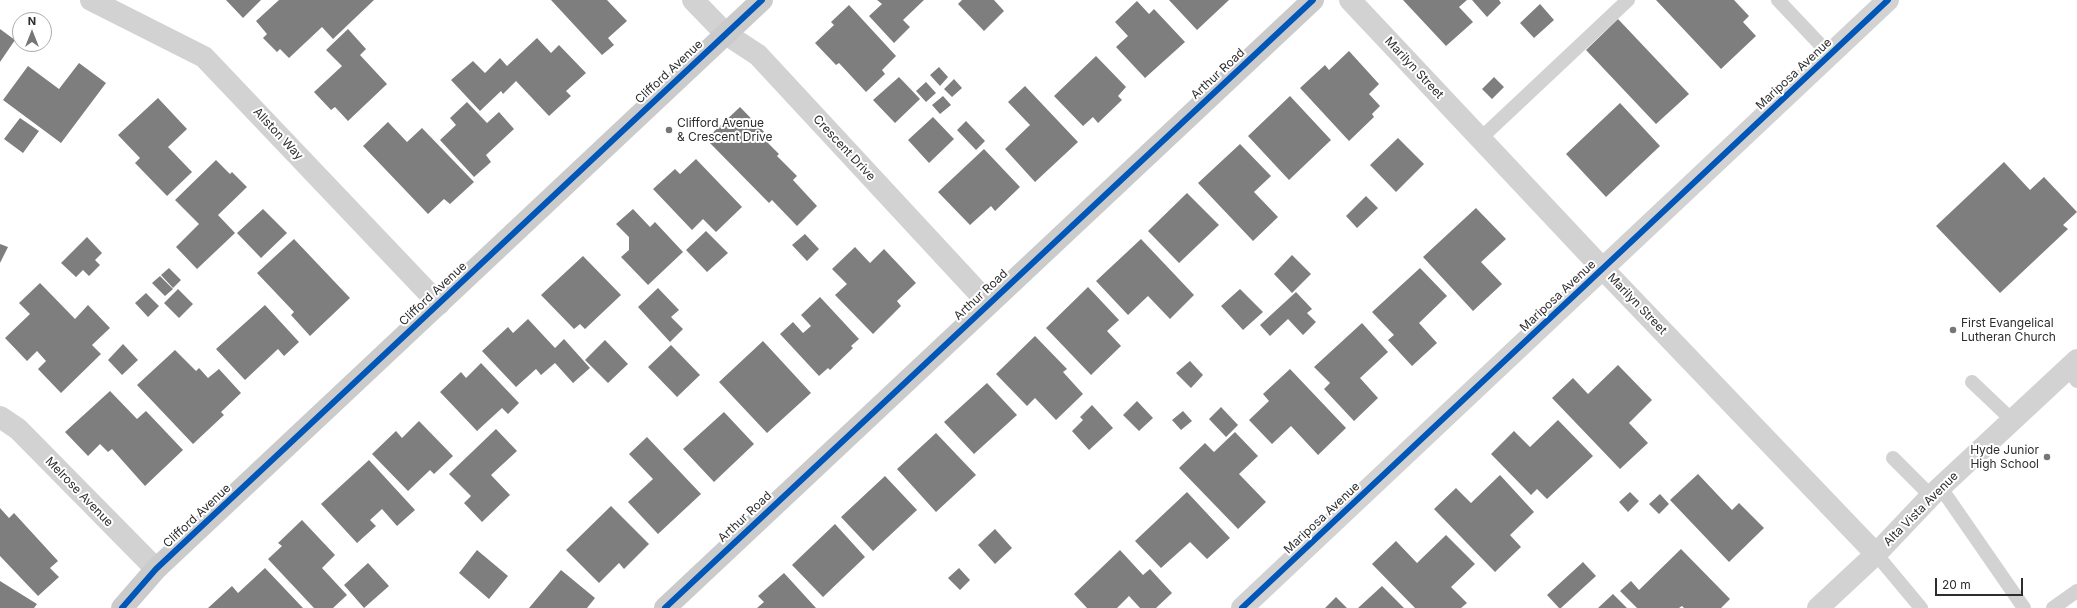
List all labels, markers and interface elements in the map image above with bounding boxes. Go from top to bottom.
north arrow [12,12,52,52]
text: N [28,14,36,28]
street label: Marilyn Street [1382,34,1446,102]
street label: Mariposa Avenue [1753,35,1835,113]
street label: Clifford Avenue [632,37,706,107]
street label: Arthur Road [1188,46,1248,102]
street label: Allston Way [250,105,306,163]
street label: Crescent Drive [810,112,878,184]
place label: Clifford Avenue & Crescent Drive [677,116,773,144]
marker: Clifford Avenue & Crescent Drive [664,125,674,135]
street label: Mariposa Avenue [1517,257,1599,335]
street label: Clifford Avenue [396,259,470,329]
street label: Arthur Road [951,267,1011,323]
street label: Marilyn Street [1604,271,1670,337]
place label: First Evangelical Lutheran Church [1961,316,2056,344]
marker: First Evangelical Lutheran Church [1948,325,1958,335]
place label: Hyde Junior High School [1970,443,2039,471]
marker: Hyde Junior High School [2042,452,2052,462]
street label: Melrose Avenue [42,454,116,530]
street label: Alta Vista Avenue [1881,469,1961,549]
street label: Mariposa Avenue [1281,479,1363,557]
street label: Clifford Avenue [160,481,234,551]
street label: Arthur Road [715,489,775,545]
scale bar [1937,570,2025,596]
text: 20 m [1942,577,1971,592]

